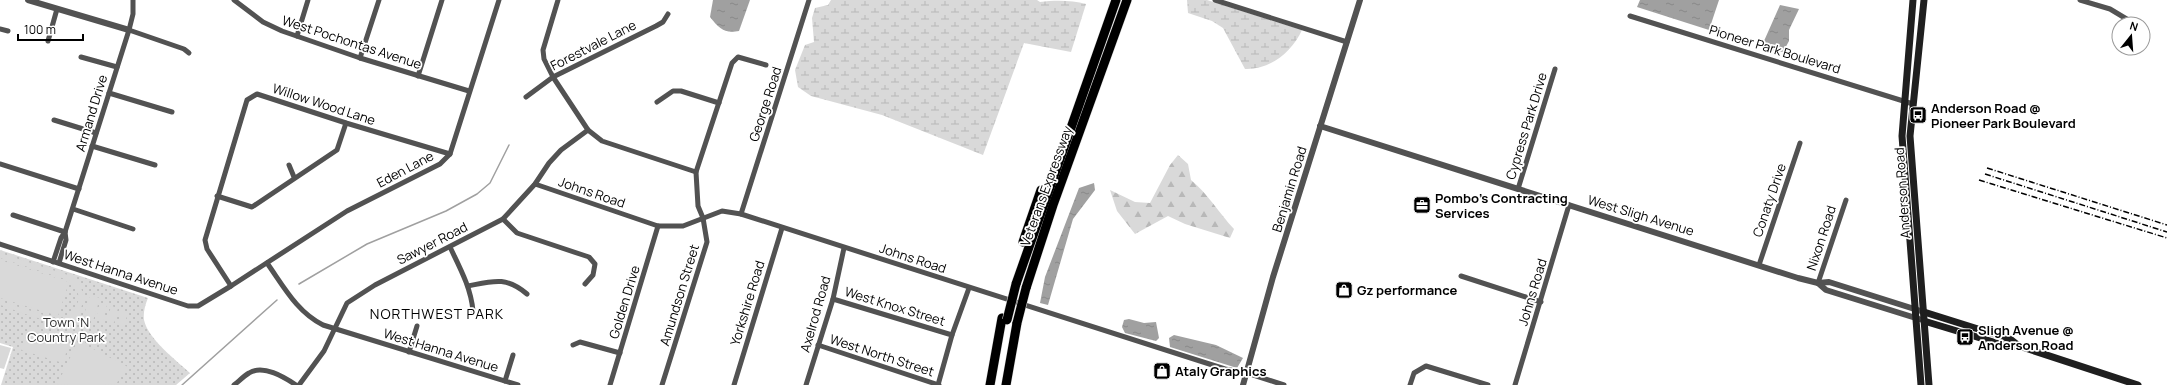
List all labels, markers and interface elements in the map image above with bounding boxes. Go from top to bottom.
street label: West Pochontas Avenue [280,11,424,73]
street label: Forestvale Lane [547,15,639,74]
scale bar [18,16,83,42]
north arrow [2111,16,2151,56]
text: N [2128,18,2140,34]
street label: Pioneer Park Boulevard [1707,20,1843,78]
text: 100 m [24,21,56,38]
street label: George Road [744,64,786,144]
street label: Cypress Park Drive [1501,70,1551,182]
street label: Armand Drive [71,72,111,154]
street label: Willow Wood Lane [270,79,378,129]
place label: Anderson Road @ Pioneer Park Boulevard [1931,99,2076,132]
bus stop icon: Anderson Road @ Pioneer Park Boulevard [1908,105,1928,125]
street label: Veterans Expressway [1016,123,1076,249]
street label: Benjamin Road [1267,144,1311,234]
street label: Eden Lane [373,146,437,191]
street label: Anderson Road [1890,147,1914,239]
street label: Conaty Drive [1748,160,1790,239]
street label: Johns Road [556,172,628,212]
place label: Pombo's Contracting Services [1435,189,1568,222]
street label: West Sligh Avenue [1586,190,1697,240]
office icon: Pombo's Contracting Services [1412,195,1432,215]
street label: Nixon Road [1802,203,1840,273]
street label: Sawyer Road [394,217,470,269]
street label: Johns Road [877,239,949,277]
street label: Amundson Street [655,242,703,348]
street label: West Hanna Avenue [61,245,181,299]
street label: Johns Road [1513,256,1551,328]
street label: Yorkshire Road [726,258,768,348]
street label: Golden Drive [604,263,644,341]
street label: Axelrod Road [795,274,835,354]
shop icon: Gz performance [1334,280,1354,300]
place label: Gz performance [1357,281,1457,299]
street label: West Knox Street [843,282,947,330]
district label: NORTHWEST PARK [370,304,504,323]
park label: Town ’N Country Park [27,313,105,346]
place label: Sligh Avenue @ Anderson Road [1978,321,2074,354]
street label: West Hanna Avenue [381,324,501,376]
bus stop icon: Sligh Avenue @ Anderson Road [1955,327,1975,347]
street label: West North Street [828,330,936,380]
shop icon: Ataly Graphics [1152,361,1172,381]
place label: Ataly Graphics [1175,362,1266,380]

